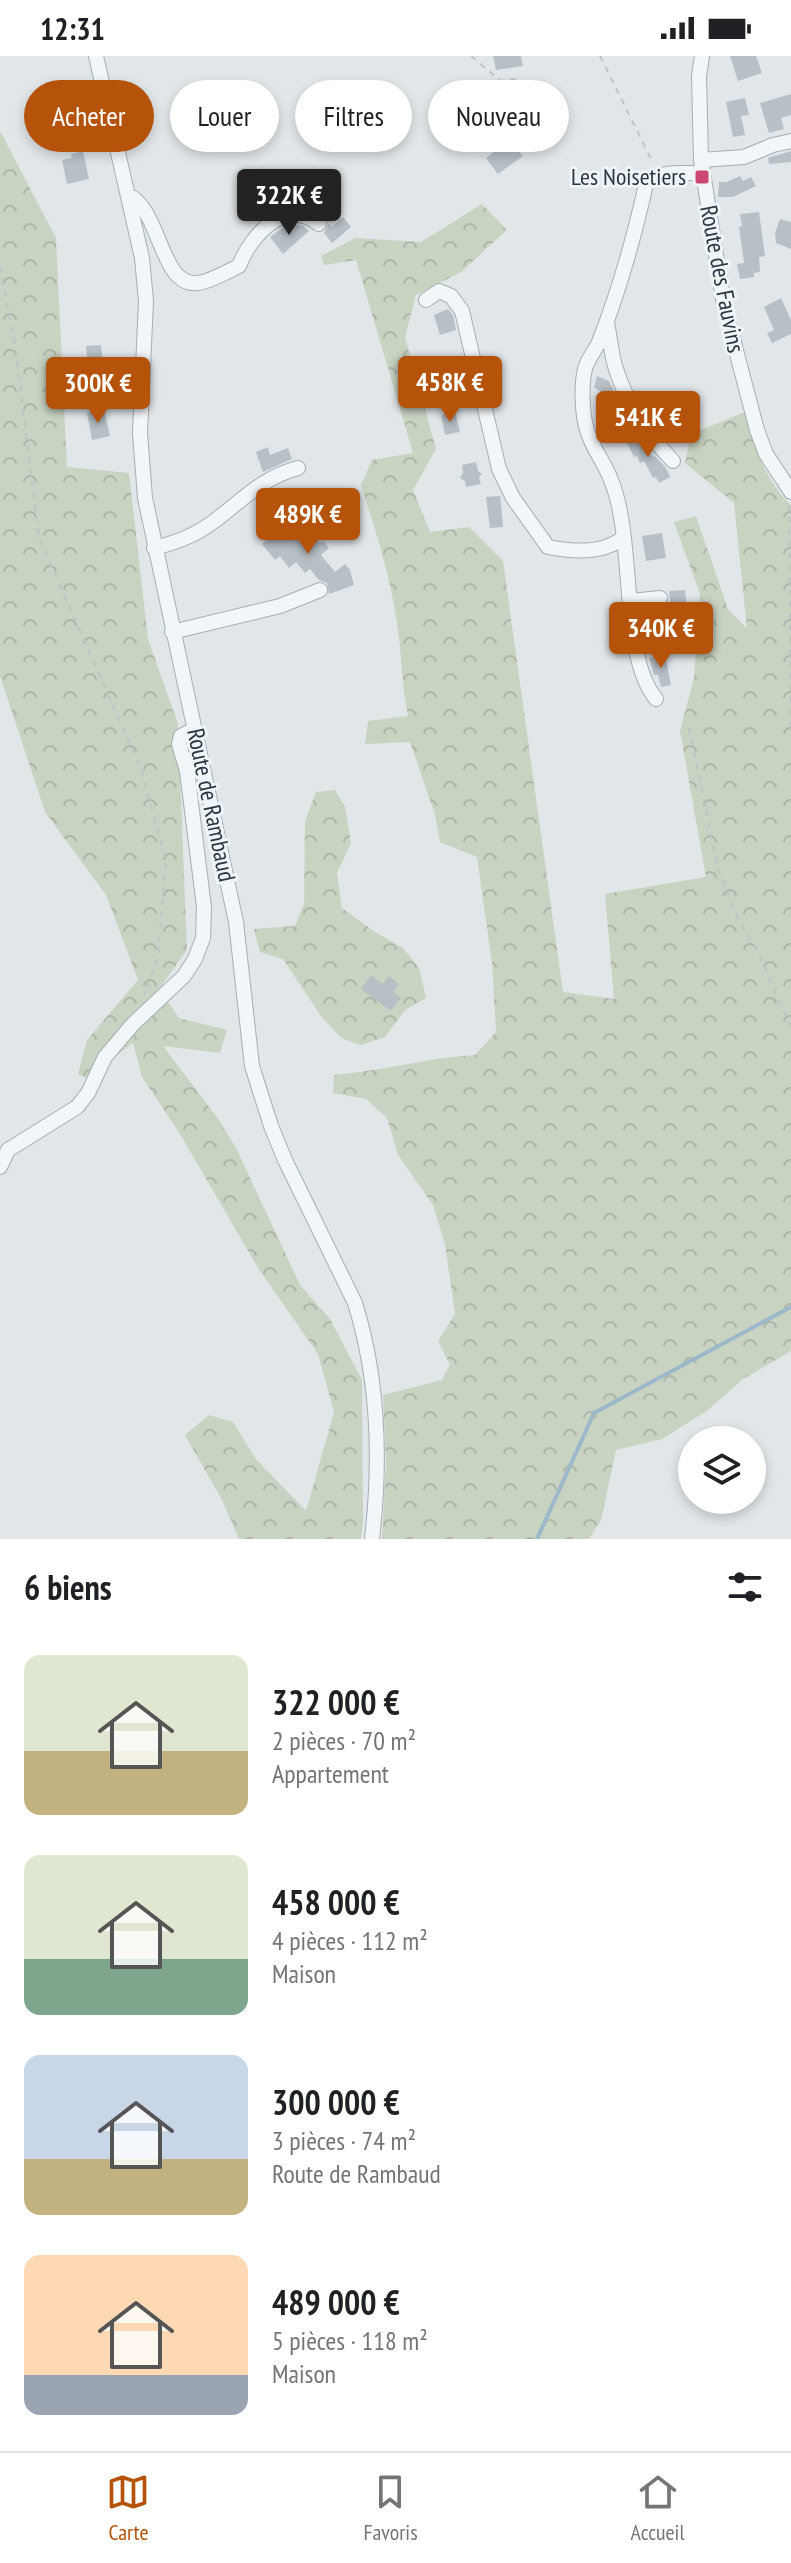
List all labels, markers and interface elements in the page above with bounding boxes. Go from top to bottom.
text: 12:31 [40,9,105,48]
chip: Acheter [24,80,154,152]
chip: Louer [170,80,279,152]
chip: Filtres [295,80,412,152]
chip: Nouveau [428,80,569,152]
place label: Les Noisetiers [571,161,686,192]
marker: Les Noisetiers [693,168,711,186]
pin: 322K € [224,169,354,237]
text: 322K € [255,178,323,211]
street label: Route des Fauvins [693,203,752,355]
pin: 458K € [385,356,515,424]
pin: 300K € [33,357,163,425]
text: 458K € [416,365,484,398]
text: 300K € [64,366,132,399]
pin: 541K € [583,391,713,459]
text: 541K € [614,400,682,433]
pin: 489K € [243,488,373,556]
text: 489K € [274,497,342,530]
pin: 340K € [596,602,726,670]
text: 340K € [627,611,695,644]
street label: Route de Rambaud [180,726,243,884]
map controls [678,1426,766,1514]
button: layers [678,1426,766,1514]
text: 6 biens [24,1565,112,1609]
icon: filters [723,1565,767,1609]
text: 322 000 € [272,1680,400,1724]
icon: home [88,1687,184,1783]
text: 2 pièces · 70 m² [272,1724,416,1757]
text: Appartement [272,1757,389,1790]
text: 458 000 € [272,1880,400,1924]
icon: home [88,1887,184,1983]
text: 4 pièces · 112 m² [272,1924,428,1957]
text: Maison [272,1957,336,1990]
text: 300 000 € [272,2080,400,2124]
icon: home [88,2087,184,2183]
text: 3 pièces · 74 m² [272,2124,416,2157]
text: Route de Rambaud [272,2157,441,2190]
text: 489 000 € [272,2280,400,2324]
icon: home [88,2287,184,2383]
text: 5 pièces · 118 m² [272,2324,428,2357]
text: Maison [272,2357,336,2390]
tab: Carte [106,2470,150,2546]
tab: Favoris [363,2470,418,2546]
tab: Accueil [631,2470,685,2546]

